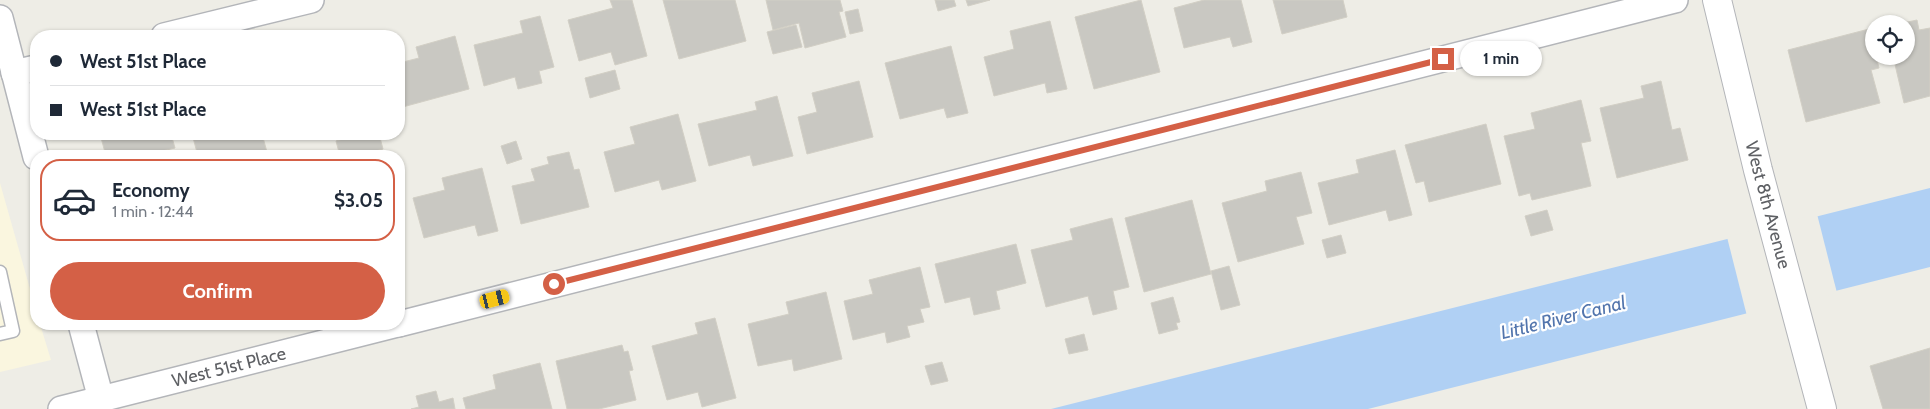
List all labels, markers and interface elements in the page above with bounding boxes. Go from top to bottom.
map controls [1865,15,1915,65]
button: locate [1865,15,1915,65]
callout: 1 min [1460,42,1543,76]
route end [1432,48,1454,70]
text: 1 min [1483,49,1519,68]
text: West 51st Place [80,50,206,73]
text: West 51st Place [80,98,206,121]
street label: West 8th Avenue [1740,139,1796,271]
icon: car [52,178,97,223]
text: Economy [112,179,190,202]
text: $3.05 [334,189,383,212]
text: 1 min · 12:44 [112,202,194,221]
button: Confirm [50,262,385,320]
route start [543,273,565,295]
car [478,288,511,310]
water label: Little River Canal [1498,291,1629,344]
street label: West 51st Place [170,342,288,392]

